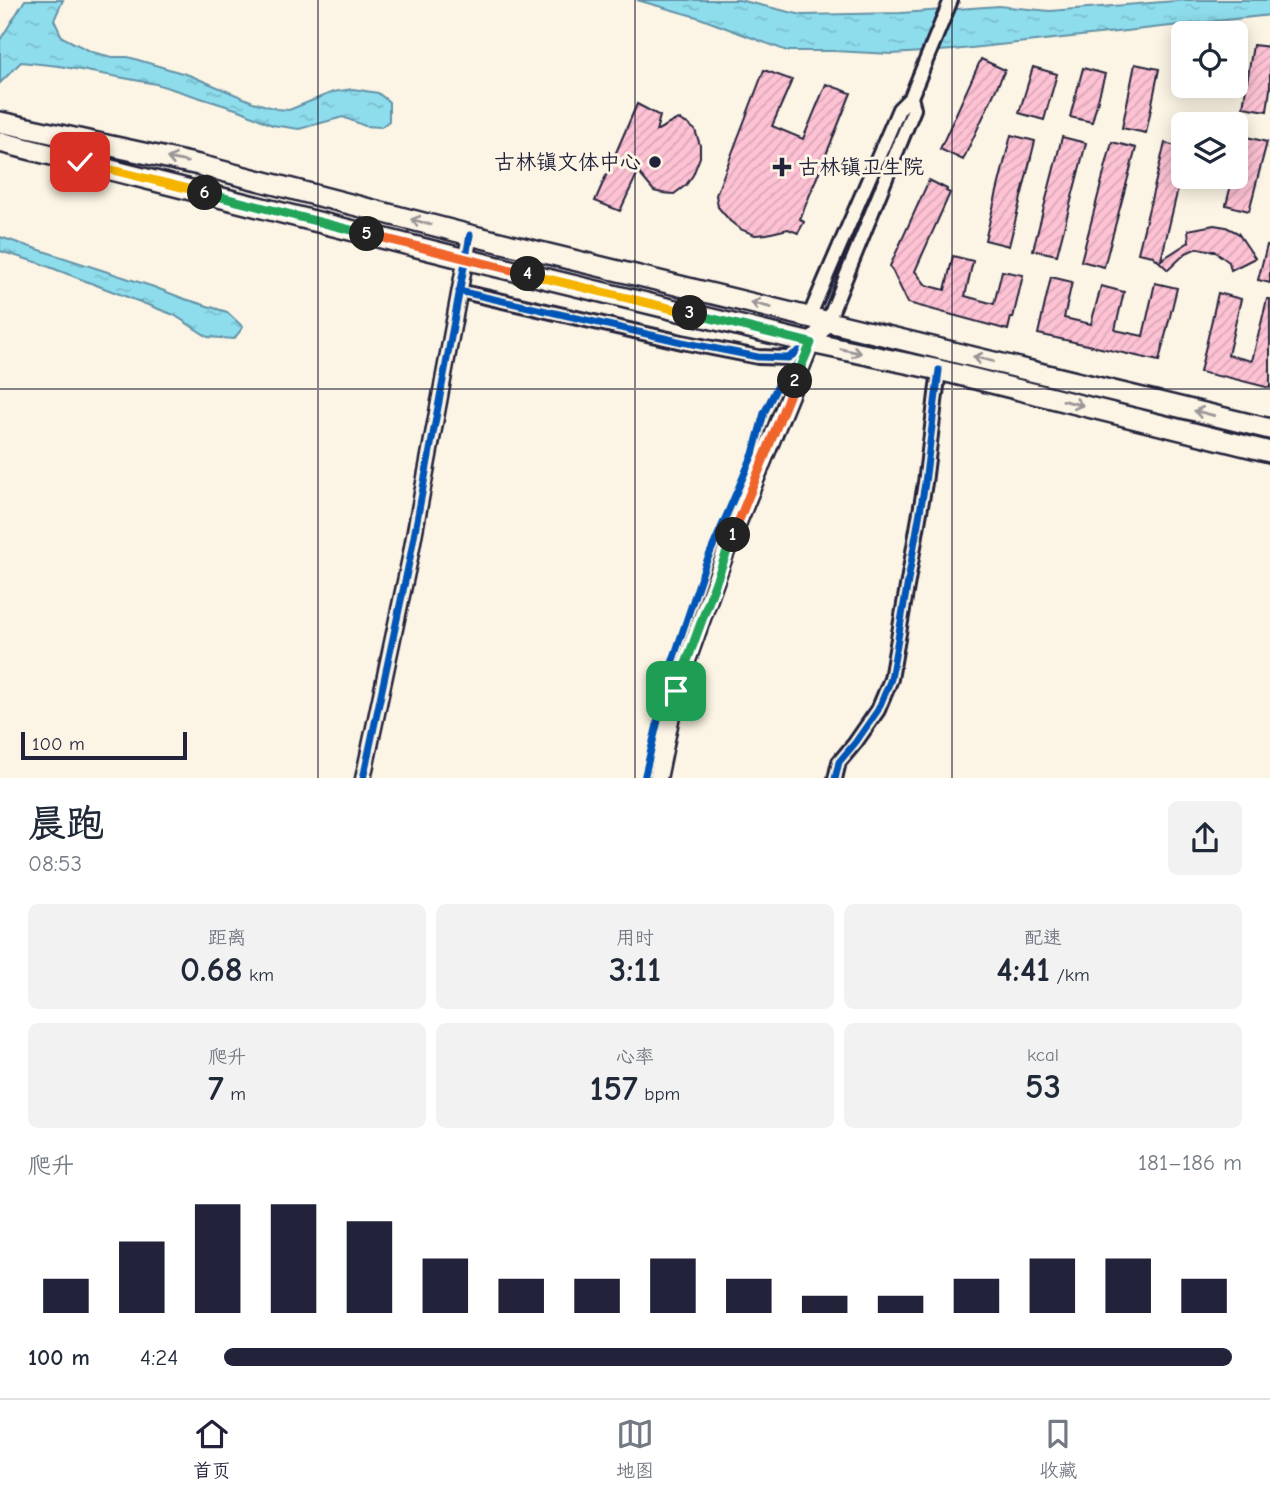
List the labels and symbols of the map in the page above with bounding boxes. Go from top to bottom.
pin [50,132,110,192]
place label: 古林镇文体中心 [494,150,641,174]
one-way arrow [166,153,189,166]
marker: 古林镇文体中心 [647,154,663,170]
place label: 古林镇卫生院 [798,155,924,179]
marker: 古林镇卫生院 [772,157,792,177]
pin: 6 [188,176,222,210]
one-way arrow [410,215,433,228]
pin: 5 [350,216,384,252]
pin: 4 [510,256,546,292]
pin: 3 [672,296,708,330]
one-way arrow [750,298,773,311]
one-way arrow [839,345,862,359]
one-way arrow [972,352,995,365]
pin: 2 [778,364,812,398]
one-way arrow [1061,397,1084,410]
one-way arrow [1193,406,1216,419]
pin: 1 [716,518,750,552]
pin [646,661,706,721]
scale bar [21,730,187,761]

